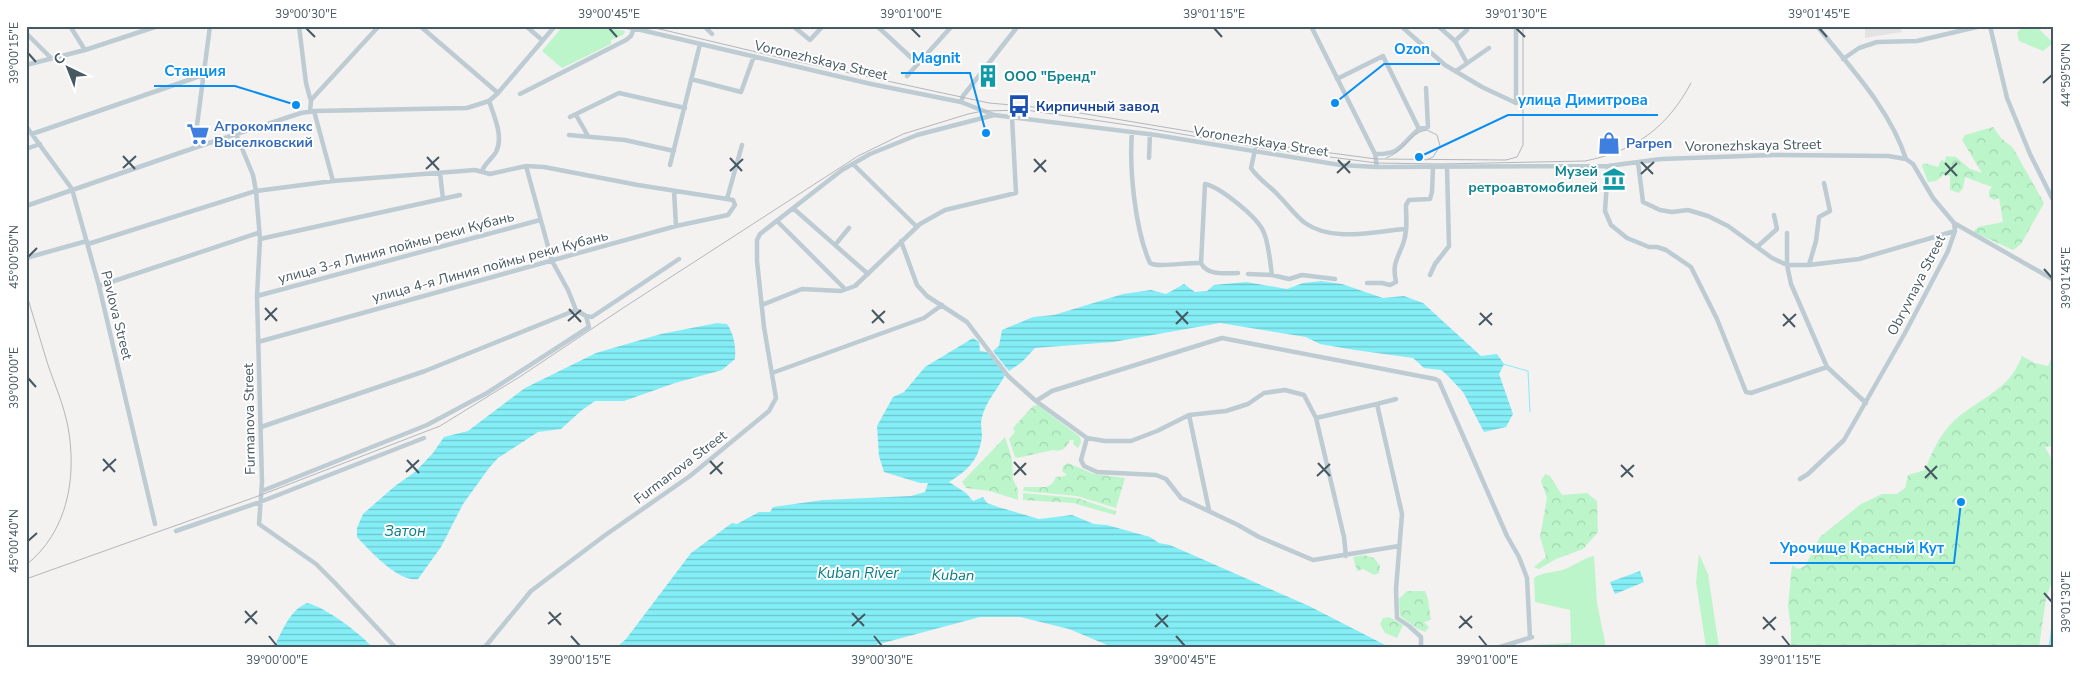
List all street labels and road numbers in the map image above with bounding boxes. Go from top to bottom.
street label: Voronezhskaya Street [751,36,890,85]
street label: Voronezhskaya Street [1191,121,1330,162]
street label: Voronezhskaya Street [1684,135,1821,156]
street label: улица 3-я Линия поймы реки Кубань [276,207,516,288]
street label: улица 4-я Линия поймы реки Кубань [370,226,610,307]
street label: Obryvnaya Street [1883,232,1950,339]
street label: Pavlova Street [96,269,137,362]
street label: Furmanova Street [239,363,260,475]
street label: Furmanova Street [630,426,731,509]

